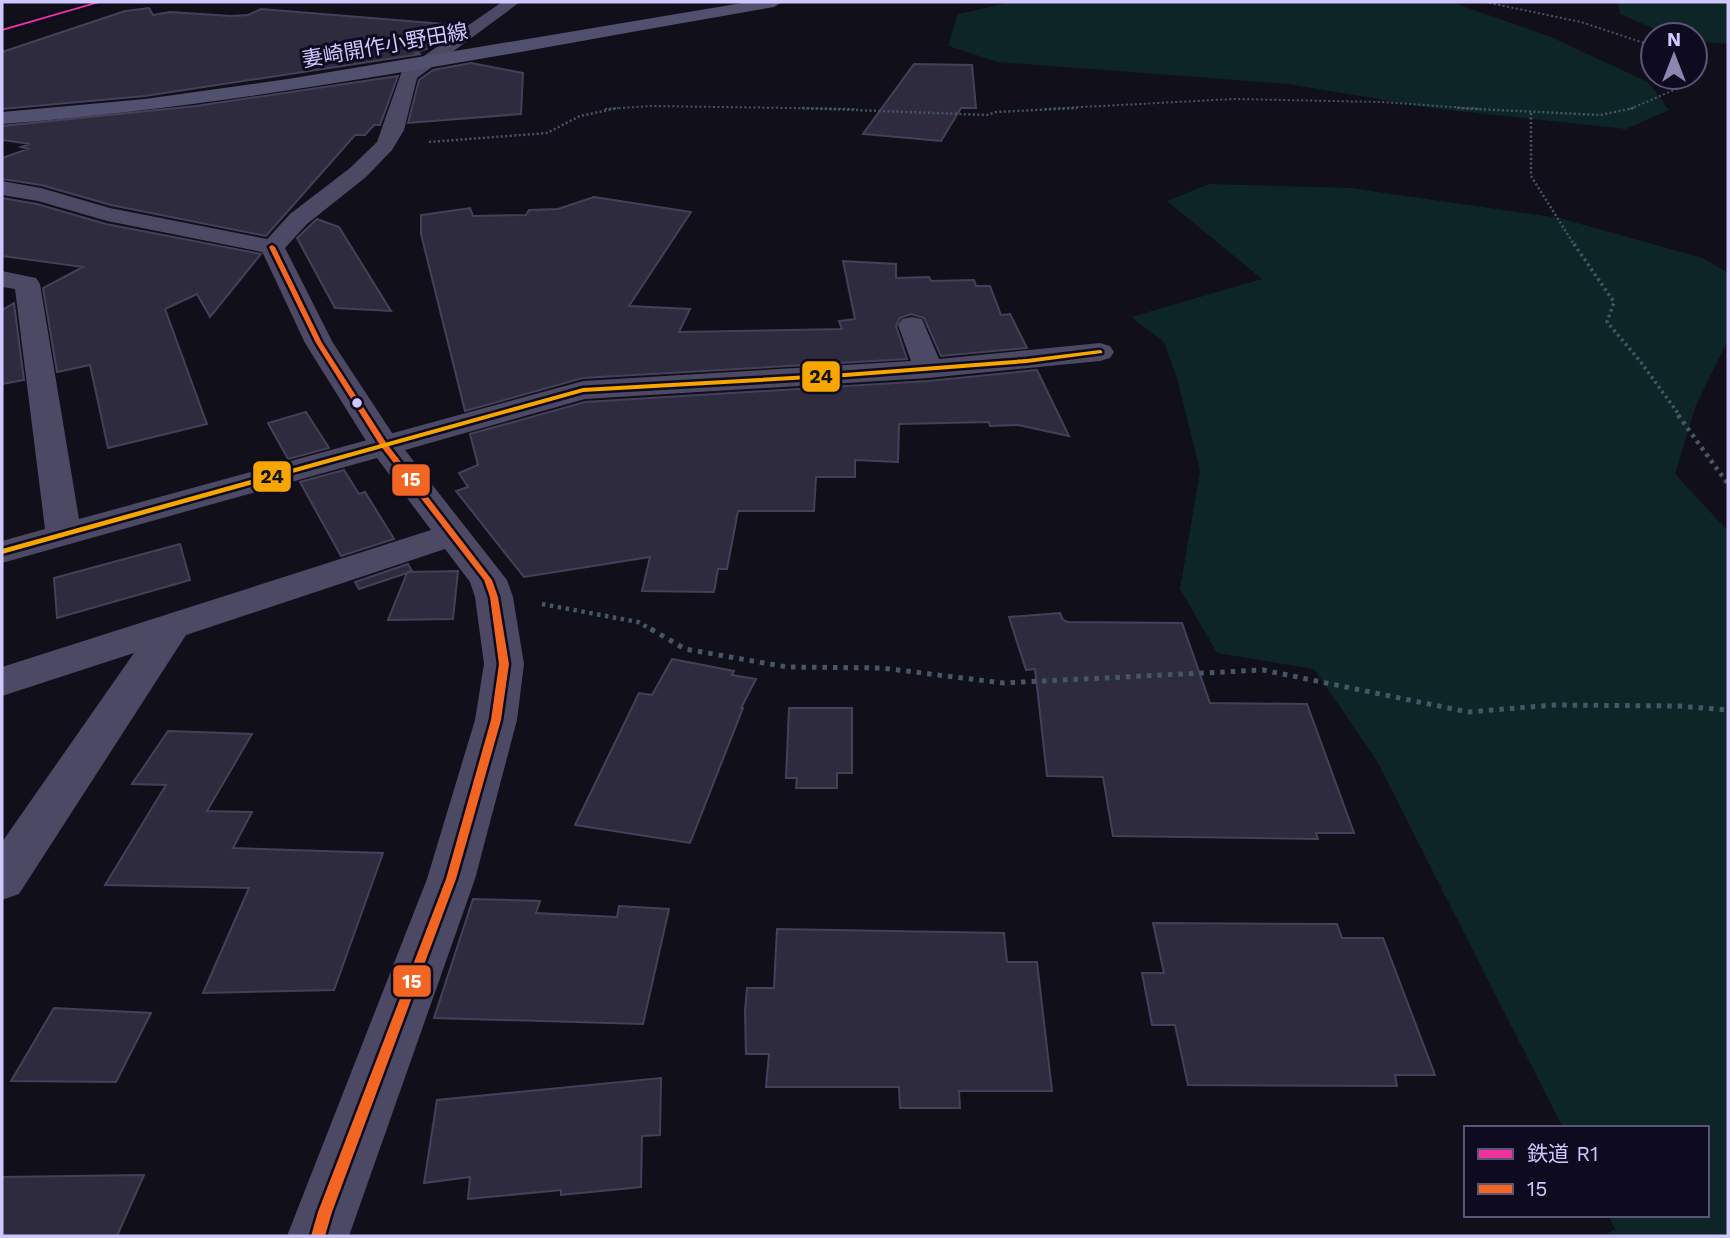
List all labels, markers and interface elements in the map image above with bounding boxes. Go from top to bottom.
street label: 妻崎開作小野田線 [300,18,470,72]
north arrow [1639,21,1709,91]
text: N [1667,28,1681,51]
line badge: 24 [801,360,841,393]
text: 24 [809,365,833,388]
unlabelled marker [350,396,364,410]
line badge: 24 [252,460,292,493]
line badge: 15 [391,463,431,497]
text: 24 [260,465,284,488]
text: 15 [401,468,421,491]
line badge: 15 [392,964,432,998]
text: 15 [402,970,422,993]
legend [1464,1126,1709,1217]
text: 鉄道 R1 [1527,1141,1598,1166]
text: 15 [1527,1176,1547,1201]

